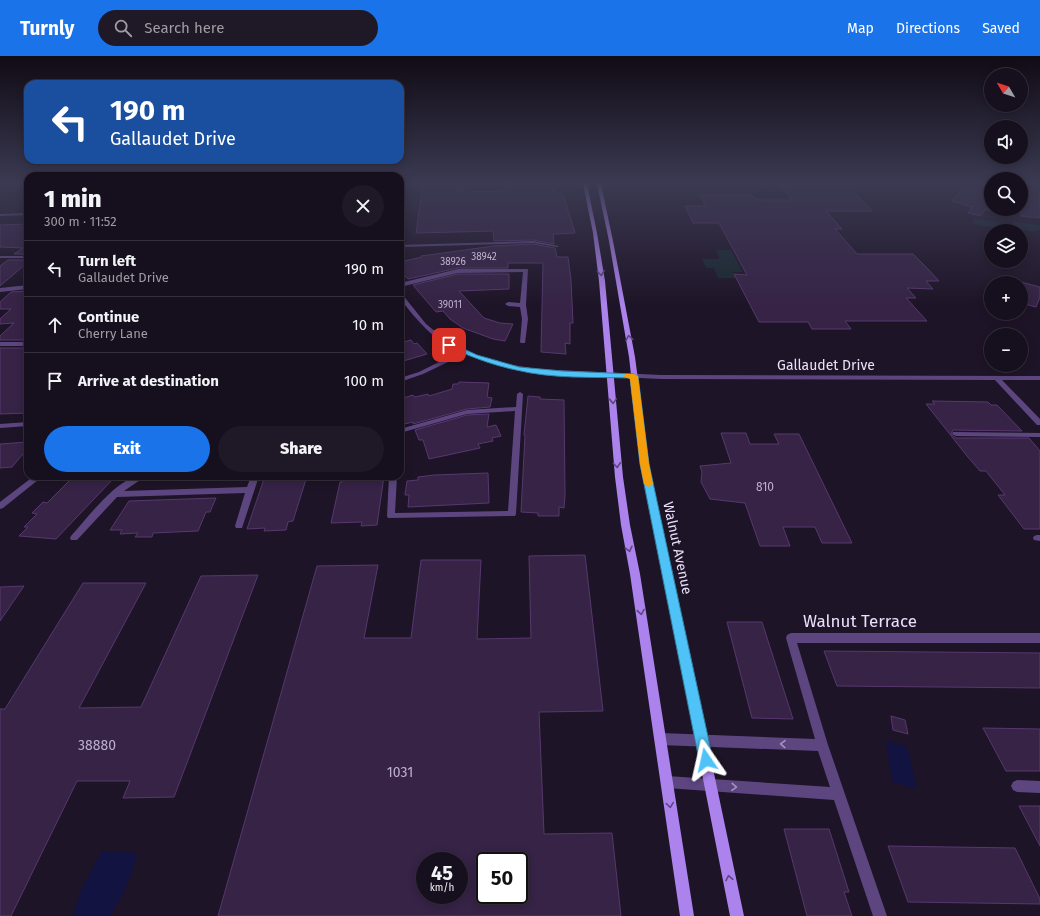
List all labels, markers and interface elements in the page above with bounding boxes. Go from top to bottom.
search box [98,10,378,46]
text: Turnly [20,17,74,40]
icon: search [112,17,134,39]
text: Search here [144,19,224,37]
text: Map [847,20,874,37]
text: Directions [896,20,960,37]
text: Saved [982,20,1020,37]
north arrow [984,68,1028,112]
map controls [984,68,1028,372]
text: 190 m [110,94,185,127]
icon: left [44,96,96,148]
button: sound [984,120,1028,164]
text: Gallaudet Drive [110,128,236,150]
button: search [984,172,1028,216]
text: 1 min [44,185,102,213]
button: close [342,185,384,227]
text: 300 m · 11:52 [44,214,117,229]
button: layers [984,224,1028,268]
house number: 38942 [471,251,497,263]
text: Turn left [78,252,136,270]
house number: 38926 [440,256,466,268]
icon: left [44,258,66,280]
text: 190 m [344,260,384,278]
text: Gallaudet Drive [78,270,169,285]
one-way arrow [597,270,606,276]
button: + [984,276,1028,320]
house number: 39011 [438,299,462,311]
text: Continue [78,308,139,326]
icon: ahead [44,314,66,336]
text: 10 m [352,316,384,334]
text: Cherry Lane [78,326,148,341]
pin [432,328,466,362]
button: − [984,328,1028,372]
icon: arrive [438,334,460,356]
one-way arrow [625,335,633,341]
street label: Gallaudet Drive [777,357,875,374]
icon: arrive [44,370,66,392]
text: Arrive at destination [78,372,219,390]
text: 100 m [344,372,384,390]
one-way arrow [608,398,617,404]
button: Exit [44,426,210,472]
button: Share [218,426,384,472]
one-way arrow [613,462,622,468]
house number: 810 [756,480,774,494]
street label: Walnut Avenue [659,500,696,596]
one-way arrow [625,545,633,552]
one-way arrow [636,609,645,615]
street label: Walnut Terrace [803,611,917,632]
house number: 38880 [78,737,116,754]
position arrow [685,739,727,781]
one-way arrow [780,739,786,748]
house number: 1031 [387,764,413,781]
one-way arrow [731,782,737,791]
one-way arrow [665,802,674,808]
speed limit sign: 50 [476,852,528,904]
text: 45 [431,861,453,885]
one-way arrow [725,875,734,881]
text: km/h [430,882,454,894]

